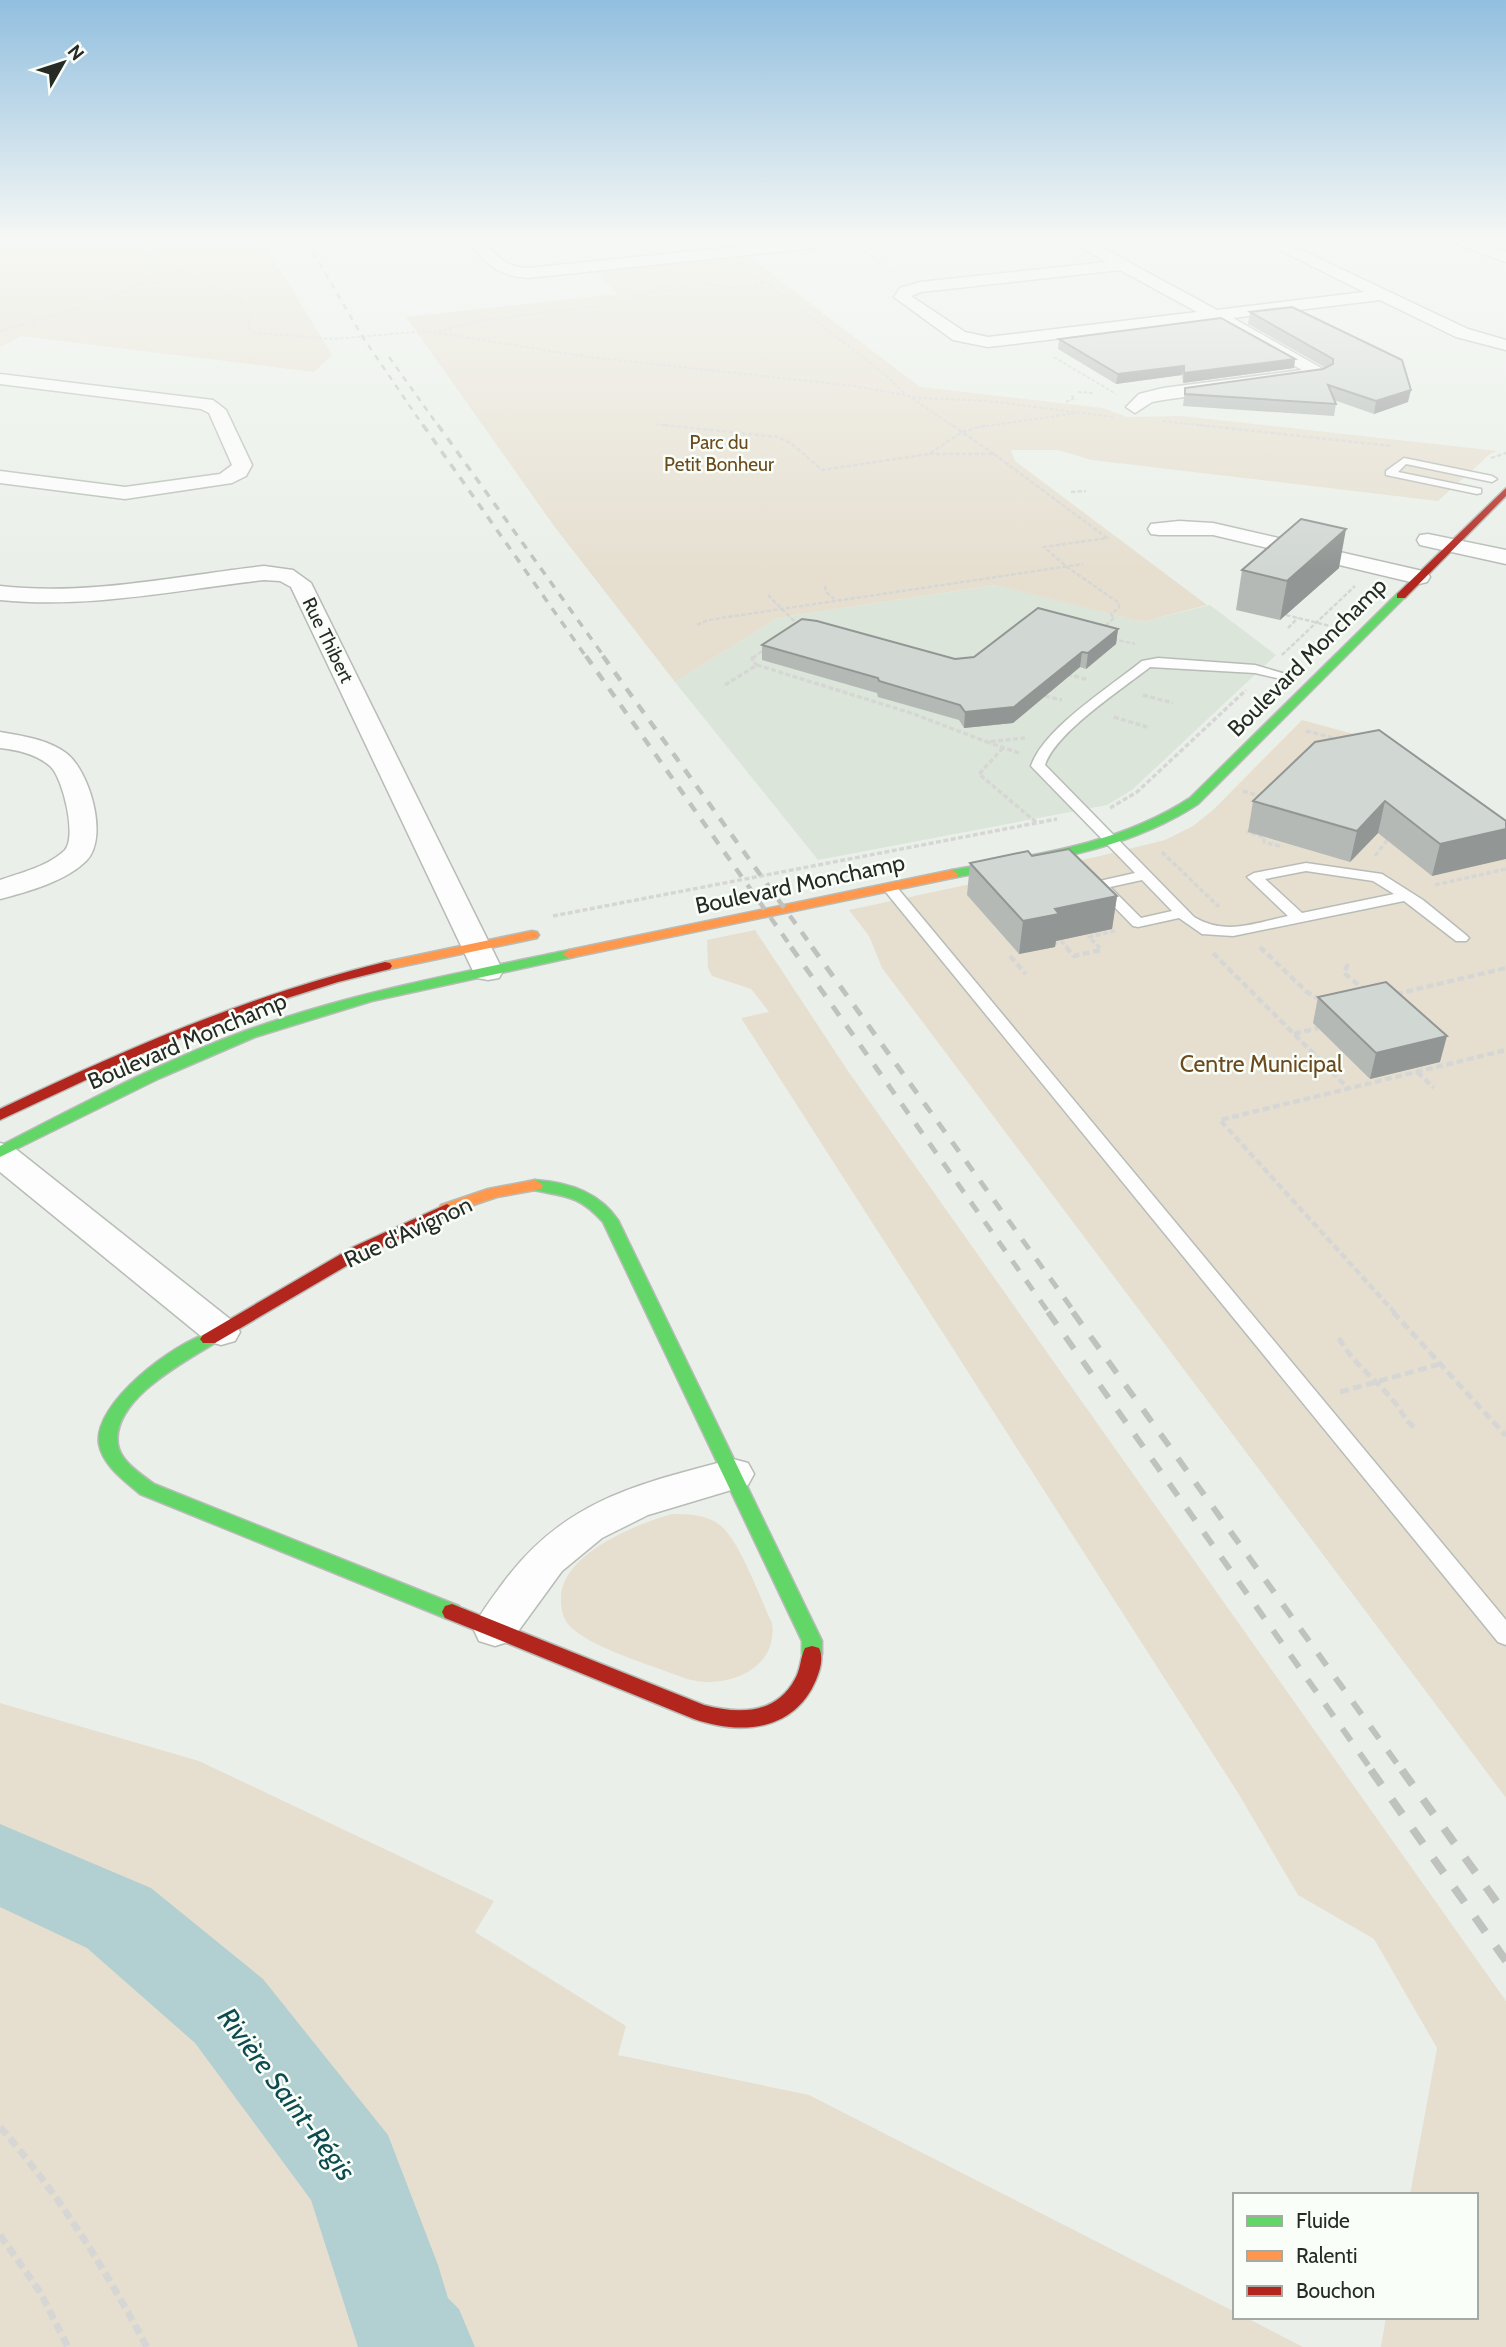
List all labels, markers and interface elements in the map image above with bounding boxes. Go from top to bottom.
north arrow [28,28,98,98]
text: N [63,40,89,65]
park label: Parc du Petit Bonheur [664,431,774,476]
street label: Boulevard Monchamp [1222,572,1392,742]
street label: Rue Thibert [297,594,359,687]
street label: Boulevard Monchamp [693,848,907,920]
street label: Boulevard Monchamp [83,986,291,1096]
park label: Centre Municipal [1180,1050,1343,1078]
street label: Rue d'Avignon [340,1190,476,1274]
water label: Rivière Saint-Régis [211,2001,363,2187]
legend [1233,2193,1478,2319]
text: Fluide [1296,2208,1350,2233]
text: Ralenti [1296,2243,1357,2268]
text: Bouchon [1296,2278,1375,2303]

